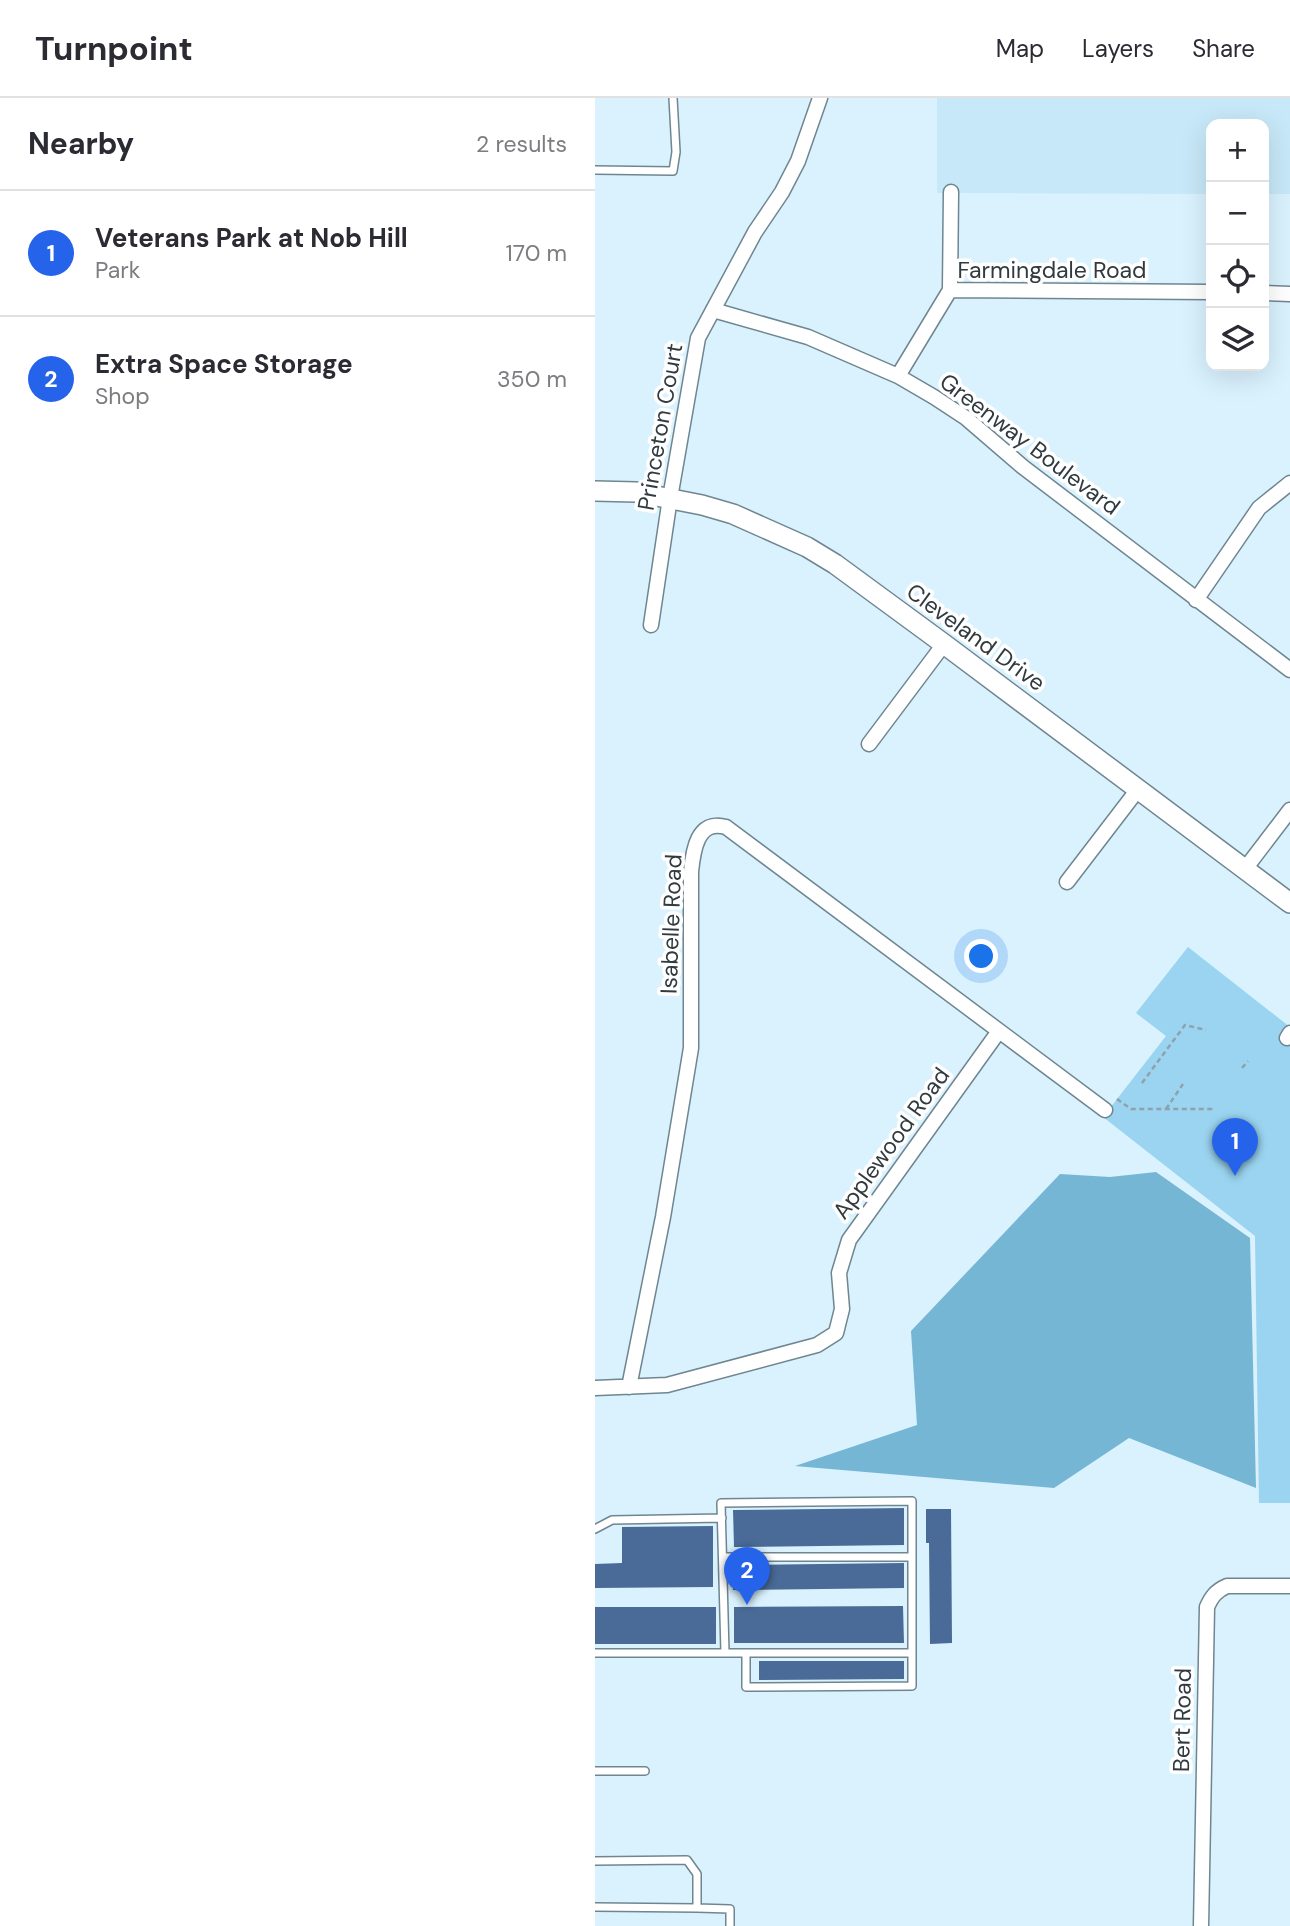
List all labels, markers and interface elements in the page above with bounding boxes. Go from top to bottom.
text: Turnpoint [35,27,193,70]
text: Map [996,33,1044,64]
text: Layers [1082,33,1154,64]
text: Share [1192,33,1255,64]
map controls [1206,119,1269,371]
button: + [1206,119,1269,182]
text: Nearby [28,124,134,163]
text: 2 results [476,129,567,159]
button: − [1206,182,1269,245]
text: Veterans Park at Nob Hill [95,221,408,255]
text: 1 [47,238,55,268]
text: 170 m [506,238,567,268]
button: locate [1206,245,1269,308]
text: Park [95,255,140,285]
street label: Farmingdale Road [958,255,1146,285]
button: layers [1206,308,1269,371]
street label: Princeton Court [631,341,689,513]
text: Extra Space Storage [95,347,353,381]
text: 2 [44,364,58,394]
text: 350 m [497,364,567,394]
street label: Greenway Boulevard [934,366,1126,522]
text: Shop [95,381,150,411]
street label: Cleveland Drive [901,576,1051,698]
street label: Isabelle Road [654,854,688,994]
your location [964,939,998,973]
street label: Applewood Road [826,1061,956,1225]
pin: 1 [1212,1118,1258,1176]
pin: 2 [724,1547,770,1605]
street label: Bert Road [1166,1668,1198,1772]

